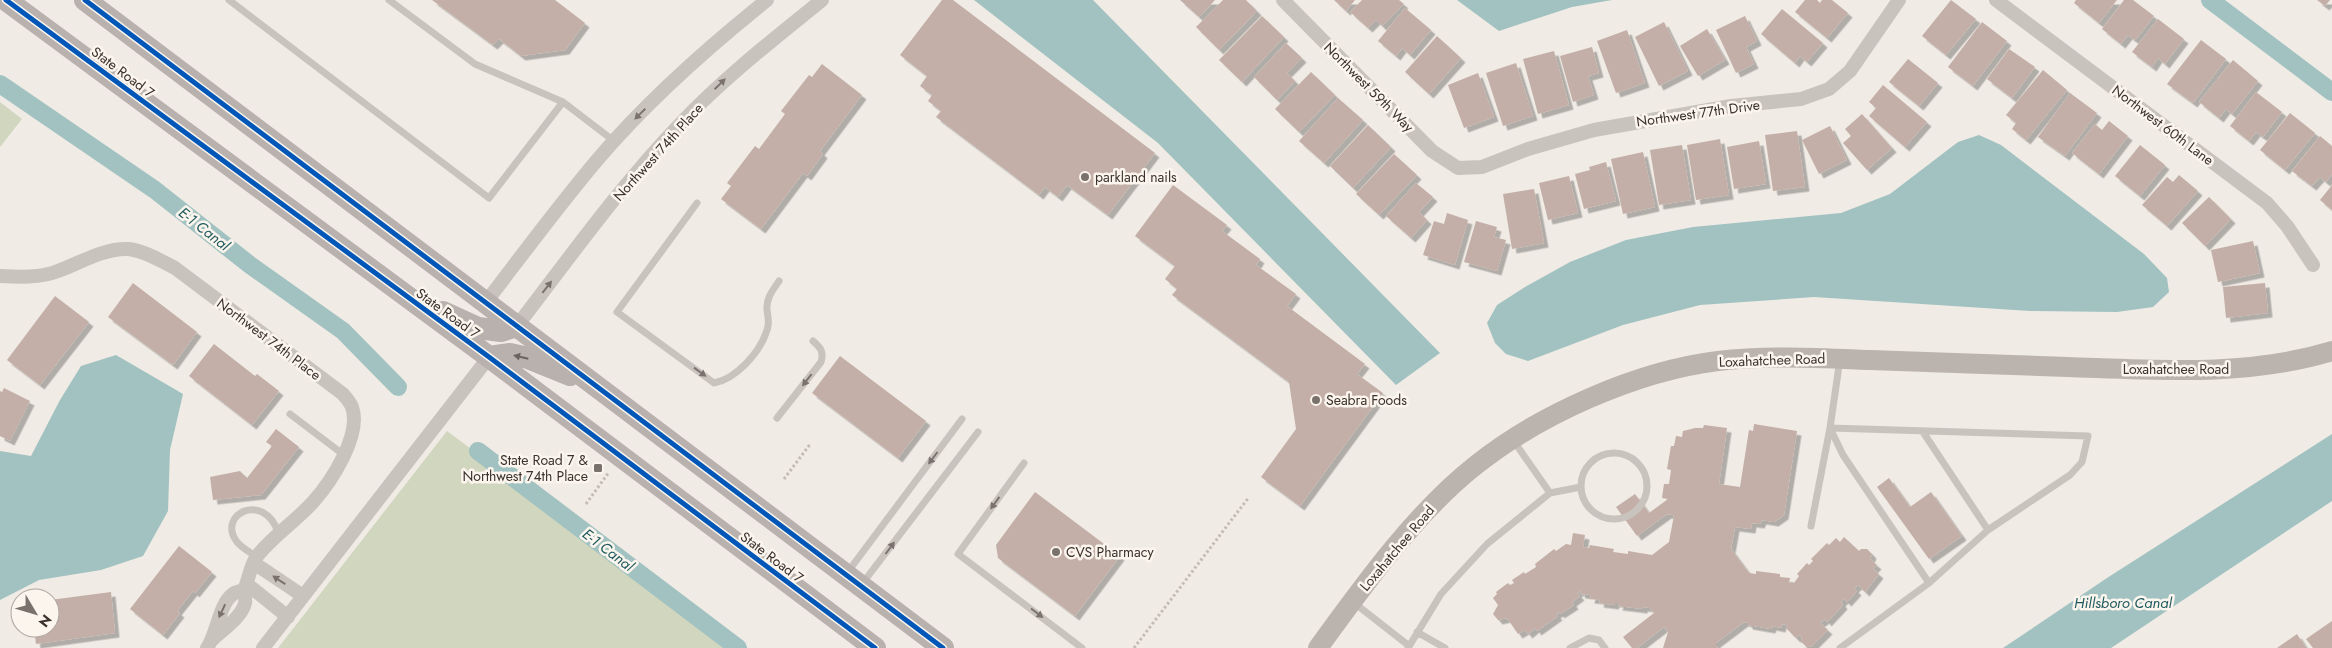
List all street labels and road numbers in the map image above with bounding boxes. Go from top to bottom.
street label: Northwest 59th Way [1320,38,1419,137]
street label: State Road 7 [87,42,159,103]
street label: Northwest 60th Lane [2108,80,2218,170]
street label: Northwest 77th Drive [1635,94,1761,132]
street label: Northwest 74th Place [609,99,707,205]
street label: State Road 7 [412,283,484,343]
street label: Northwest 74th Place [213,293,325,385]
street label: Loxahatchee Road [1718,348,1826,372]
street label: Loxahatchee Road [2123,359,2229,379]
street label: Loxahatchee Road [1355,501,1439,595]
street label: State Road 7 [736,527,808,588]

